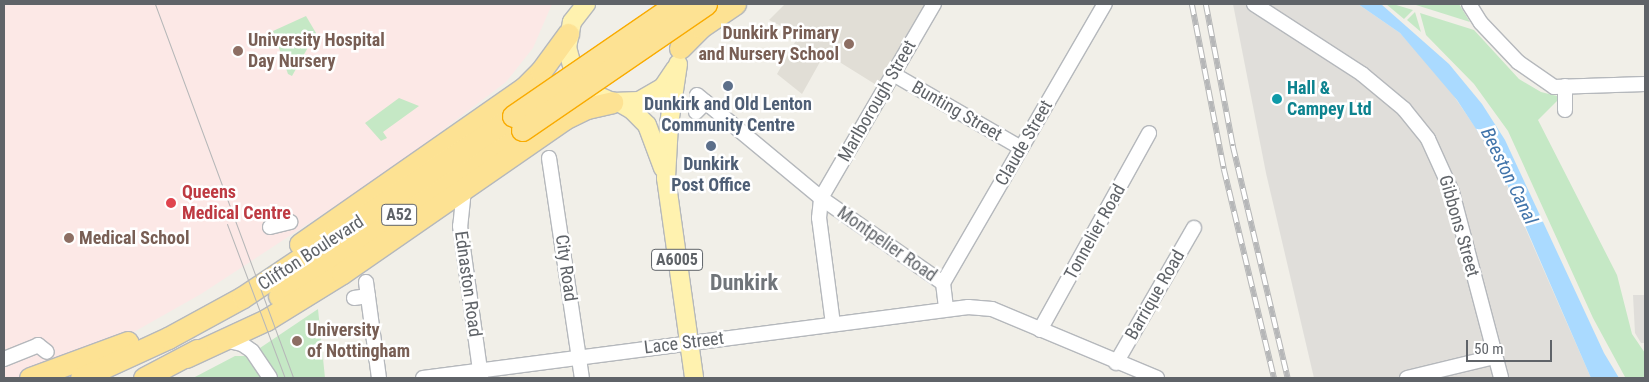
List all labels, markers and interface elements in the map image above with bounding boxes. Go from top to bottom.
place label: Dunkirk Primary and Nursery School [698,23,839,66]
place label: University Hospital Day Nursery [248,30,385,72]
street label: Marlborough Street [833,36,921,166]
marker: Dunkirk Primary and Nursery School [843,38,855,50]
marker: University Hospital Day Nursery [232,45,244,57]
street label: Bunting Street [908,76,1006,146]
place label: Hall & Campey Ltd [1287,78,1372,120]
marker: Dunkirk and Old Lenton Community Centre [722,80,734,92]
marker: Hall & Campey Ltd [1271,93,1283,105]
place label: Dunkirk and Old Lenton Community Centre [644,94,812,136]
street label: Claude Street [991,96,1057,190]
water label: Beeston Canal [1476,124,1542,228]
marker: Dunkirk Post Office [705,140,717,152]
place label: Dunkirk Post Office [671,154,751,196]
street label: Gibbons Street [1434,173,1484,279]
street label: Tonnelier Road [1060,180,1130,284]
place label: Queens Medical Centre [182,182,291,224]
marker: Queens Medical Centre [164,196,178,210]
road number: A52 [380,202,418,228]
street label: Montpelier Road [833,202,941,286]
street label: Clifton Boulevard [254,211,368,295]
place label: Medical School [79,227,189,249]
street label: Ednaston Road [450,230,486,338]
marker: Medical School [63,232,75,244]
street label: City Road [551,233,581,303]
road number: A6005 [651,246,703,274]
street label: Barrique Road [1121,246,1189,344]
district label: Dunkirk [710,270,778,296]
place label: University of Nottingham [307,320,410,362]
street label: Lace Street [643,327,725,359]
scale bar [1469,330,1555,362]
marker: University of Nottingham [291,335,303,347]
text: 50 m [1474,340,1504,358]

